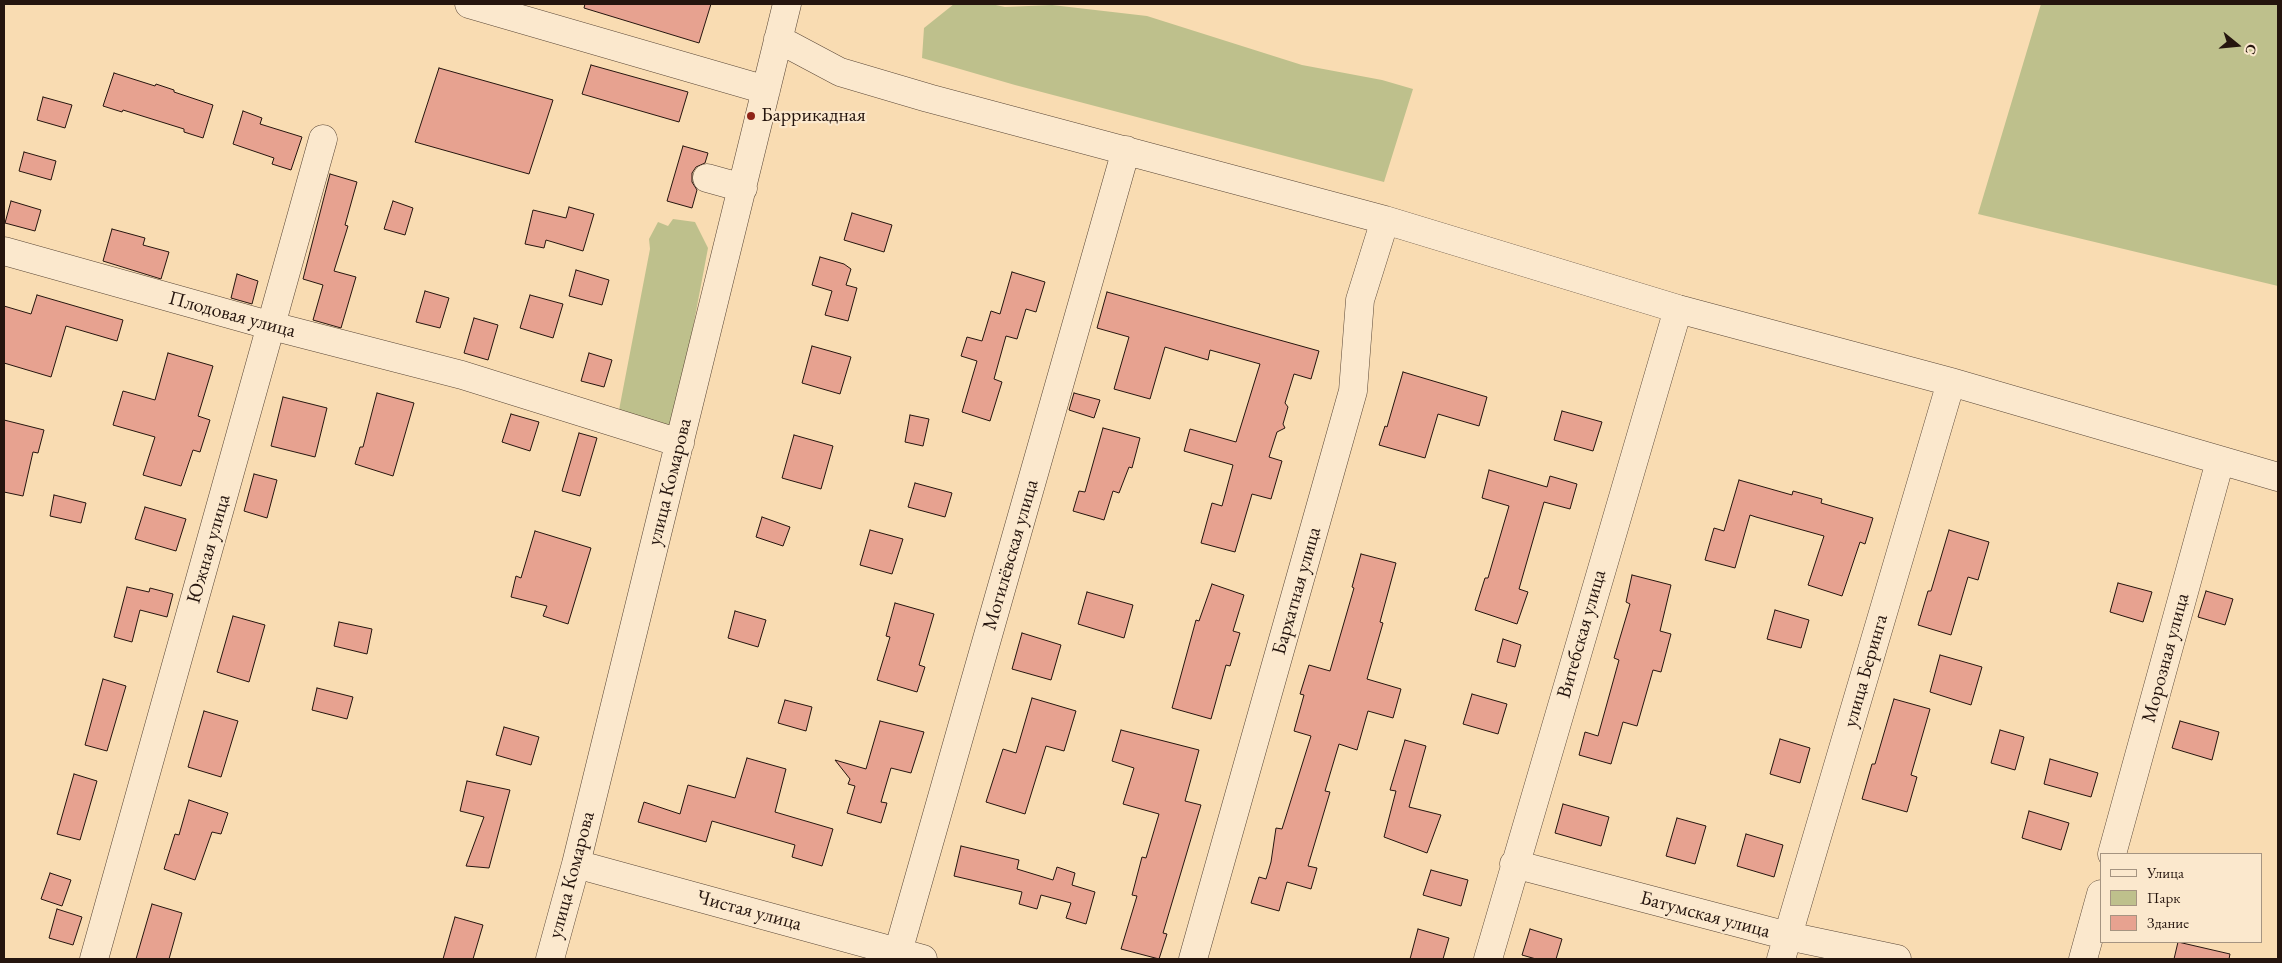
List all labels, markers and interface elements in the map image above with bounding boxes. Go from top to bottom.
north arrow [2212,20,2262,70]
text: С [2241,42,2261,57]
place label: Баррикадная [761,104,866,128]
marker: Баррикадная [745,110,757,122]
street label: Плодовая улица [166,286,298,344]
street label: улица Комарова [643,416,697,548]
street label: Могилёвская улица [978,477,1044,633]
street label: Южная улица [182,492,236,606]
street label: Бархатная улица [1267,524,1327,658]
street label: Витебская улица [1552,567,1612,701]
street label: Морозная улица [2137,591,2195,725]
street label: улица Беринга [1838,612,1894,730]
street label: улица Комарова [544,809,600,941]
legend [2100,853,2262,943]
text: Улица [2147,863,2184,882]
street label: Чистая улица [694,885,804,937]
street label: Батумская улица [1637,886,1773,944]
text: Парк [2147,888,2180,907]
text: Здание [2147,913,2189,932]

